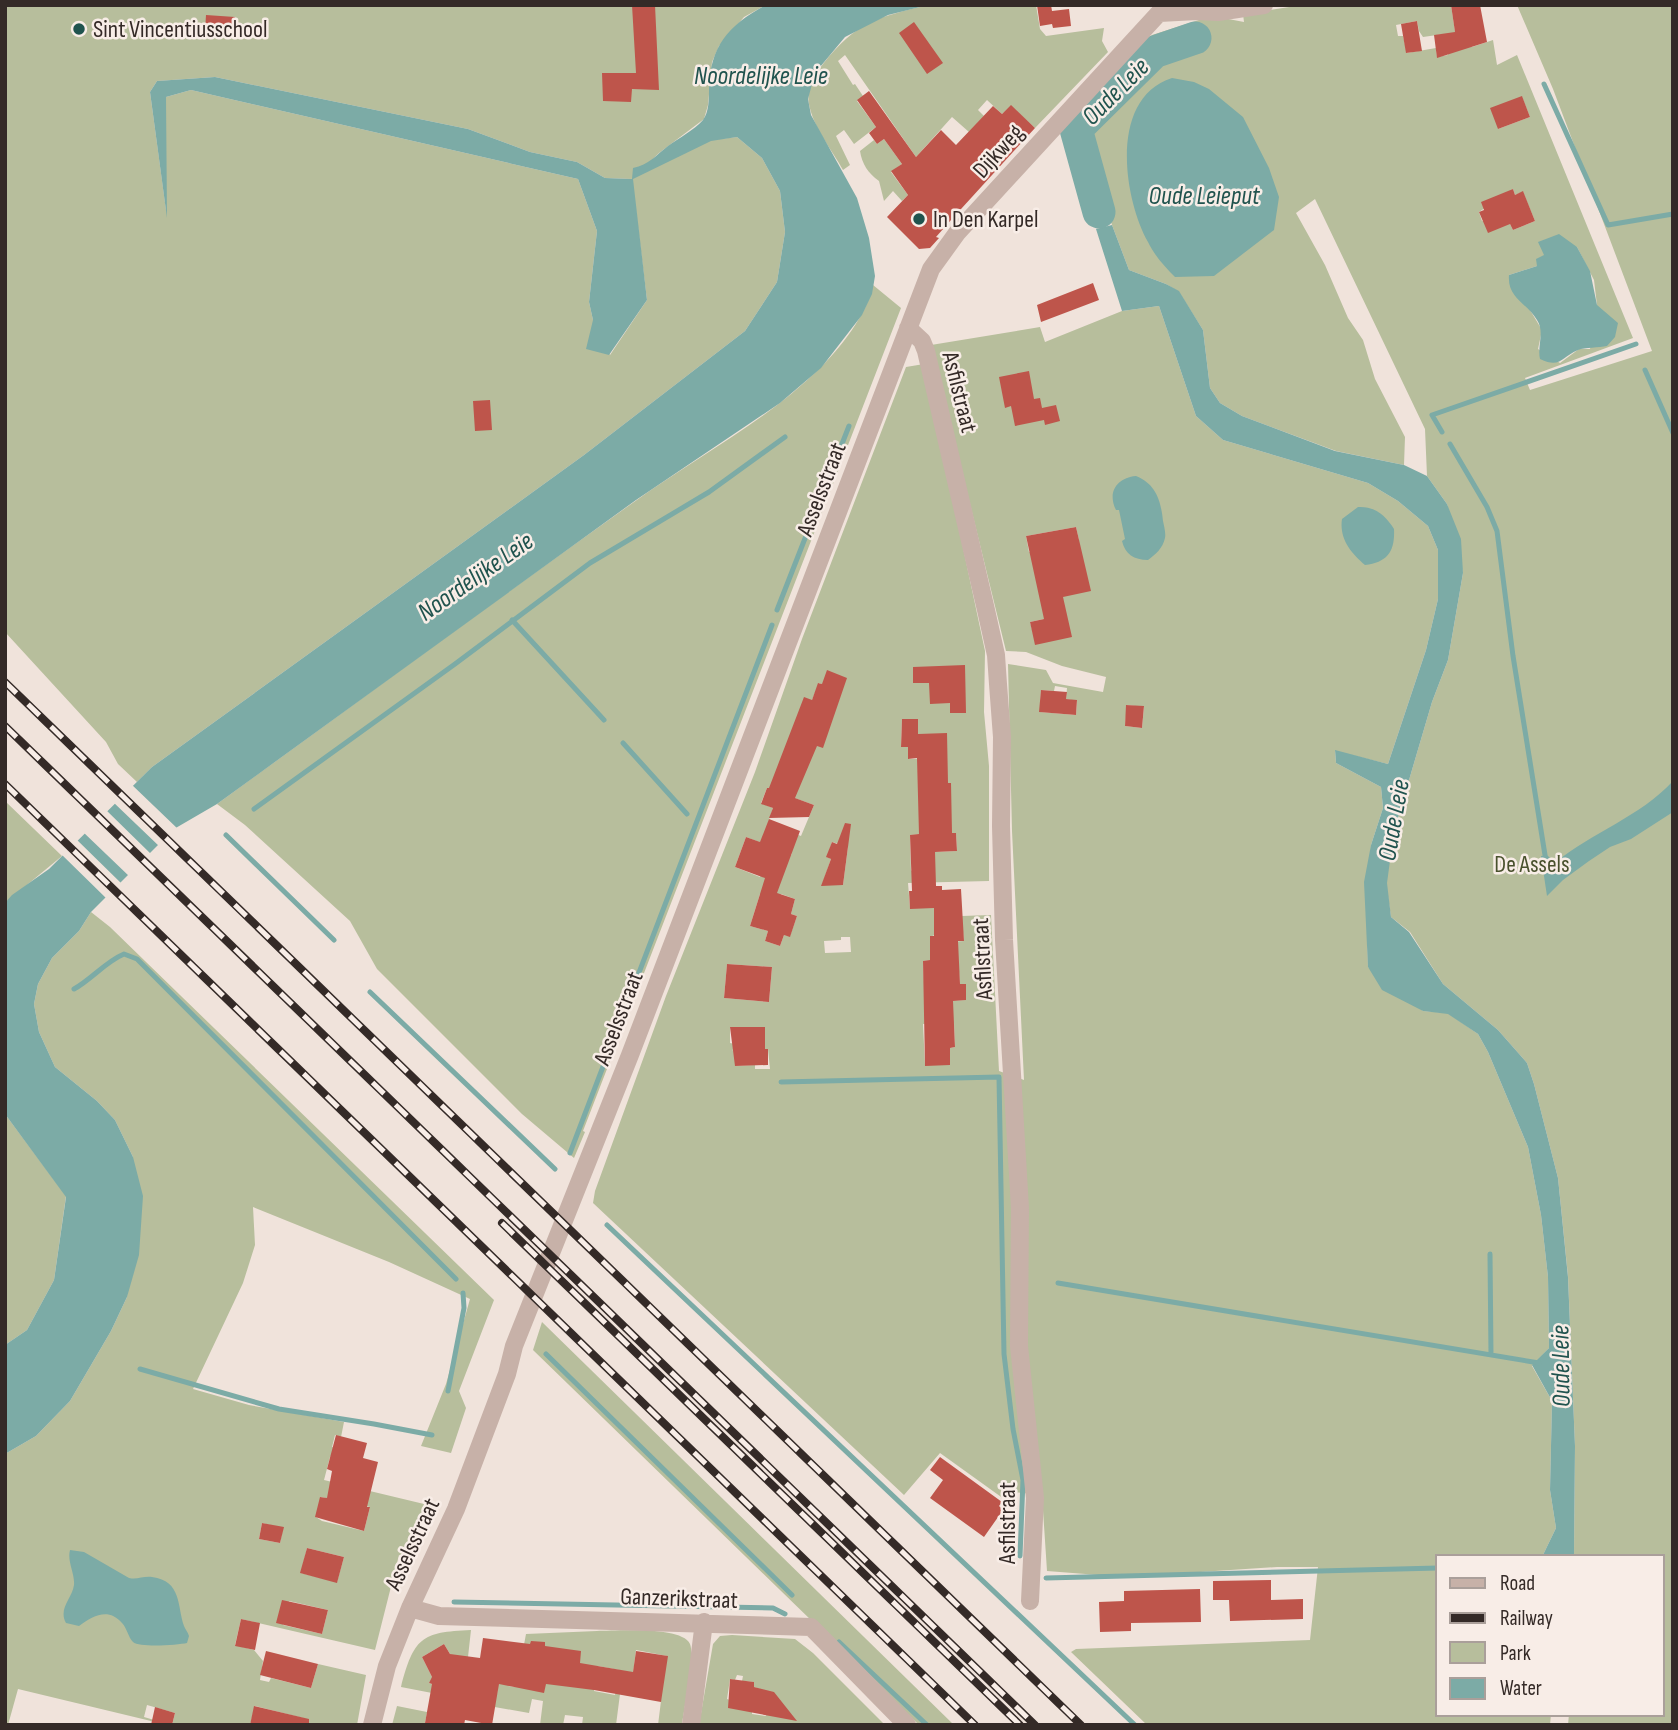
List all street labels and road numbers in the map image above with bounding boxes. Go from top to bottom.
street label: Dijkweg [967,118,1030,184]
street label: Asfilstraat [935,348,984,435]
street label: Asselsstraat [790,438,853,541]
street label: Asfilstraat [966,917,999,1002]
street label: Asselsstraat [587,967,650,1070]
street label: Asfilstraat [993,1482,1022,1565]
street label: Asselsstraat [378,1494,446,1596]
street label: Ganzerikstraat [620,1582,738,1615]

